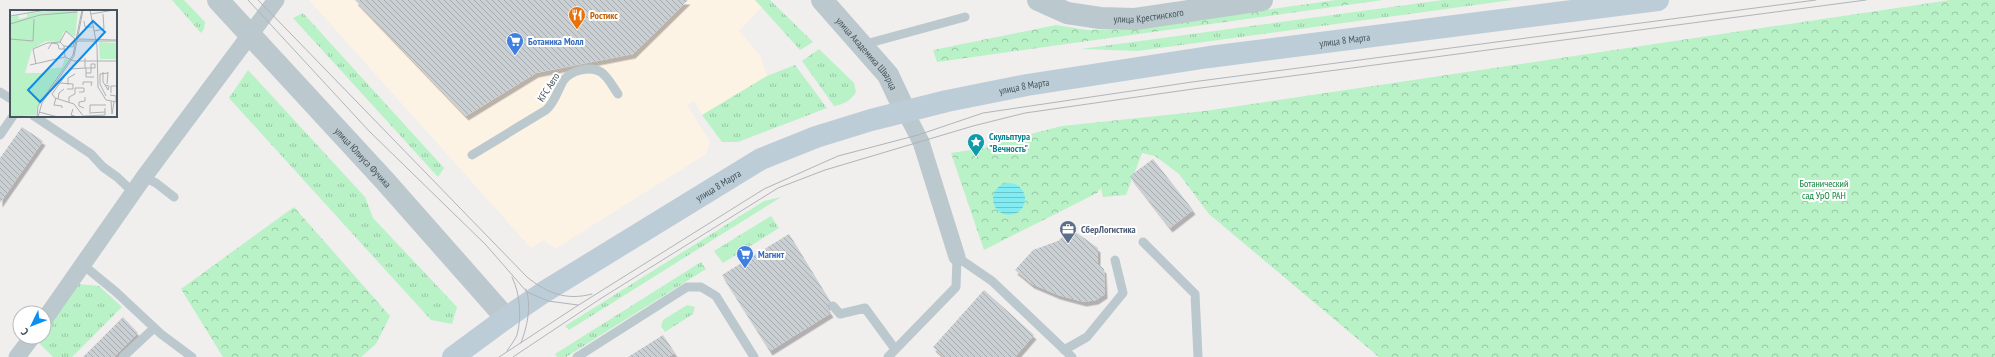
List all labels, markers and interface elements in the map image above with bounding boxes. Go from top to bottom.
restaurant icon: Ростикс [567,5,587,30]
street label: улица Крестинского [1113,6,1184,26]
place label: Ростикс [590,9,618,22]
inset map [10,10,117,117]
street label: улица Академика Шварца [833,14,900,92]
supermarket icon: Ботаника Молл [505,31,525,56]
street label: улица 8 Марта [1319,31,1371,50]
place label: Ботаника Молл [528,35,584,48]
street label: KFC Авто [534,70,562,104]
street label: улица 8 Марта [998,76,1050,97]
street label: улица Юлиуса Фучика [332,125,394,191]
place label: Скульптура "Вечность" [989,130,1030,155]
place icon: Скульптура "Вечность" [966,132,986,157]
street label: улица 8 Марта [693,167,744,205]
park label: Ботанический сад УрО РАН [1800,177,1848,202]
office icon: СберЛогистика [1058,219,1078,244]
place label: СберЛогистика [1081,223,1136,236]
supermarket icon: Магнит [735,244,755,269]
place label: Магнит [758,248,785,261]
north arrow [12,305,52,345]
text: С [18,325,32,338]

